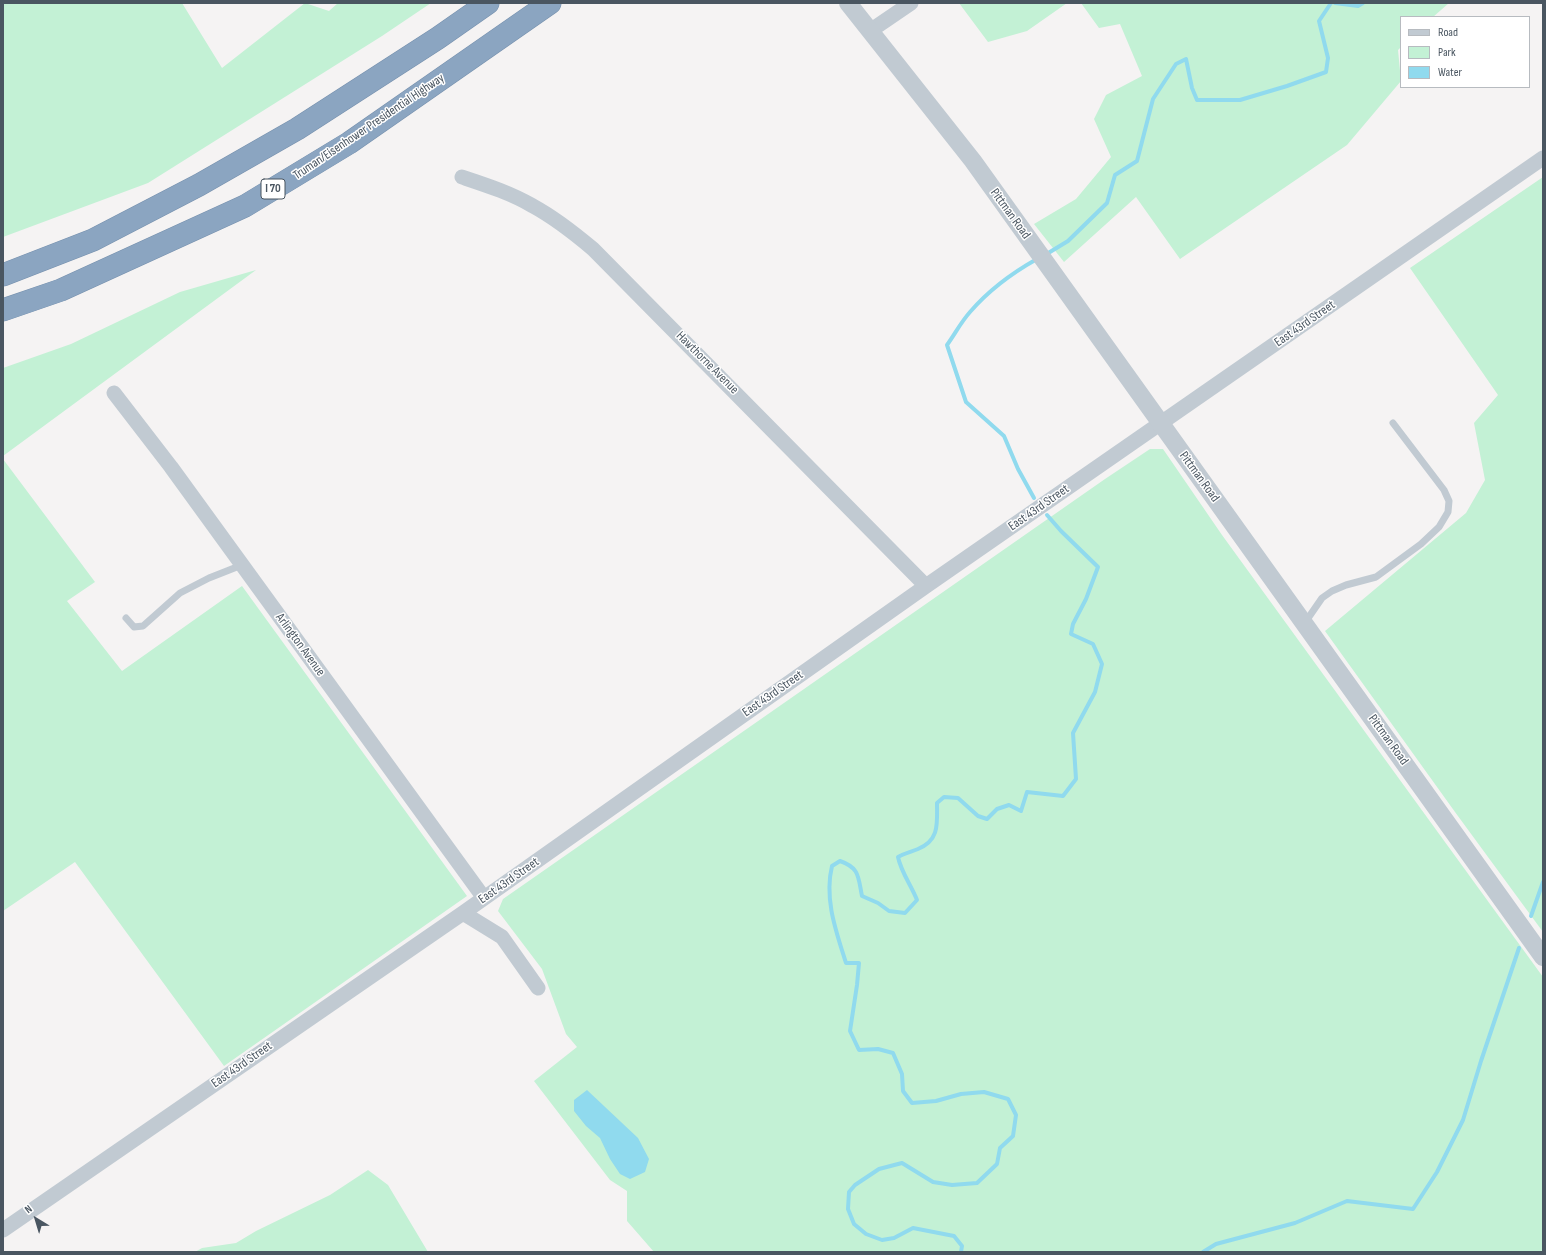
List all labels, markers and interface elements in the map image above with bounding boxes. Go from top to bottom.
legend [1400,16,1530,88]
text: Road [1438,25,1458,40]
text: Park [1438,45,1456,60]
text: Water [1438,65,1462,80]
street label: Truman/Eisenhower Presidential Highway [290,71,448,183]
road number: I 70 [261,179,285,199]
street label: Pittman Road [987,186,1033,242]
street label: East 43rd Street [1272,297,1338,351]
street label: Hawthorne Avenue [672,328,742,398]
street label: Pittman Road [1176,449,1222,505]
street label: East 43rd Street [1006,481,1072,535]
street label: Arlington Avenue [272,610,328,680]
street label: East 43rd Street [740,667,806,721]
street label: Pittman Road [1365,712,1411,768]
street label: East 43rd Street [476,854,542,908]
street label: East 43rd Street [209,1038,275,1092]
north arrow [16,1199,56,1239]
text: N [22,1202,35,1216]

